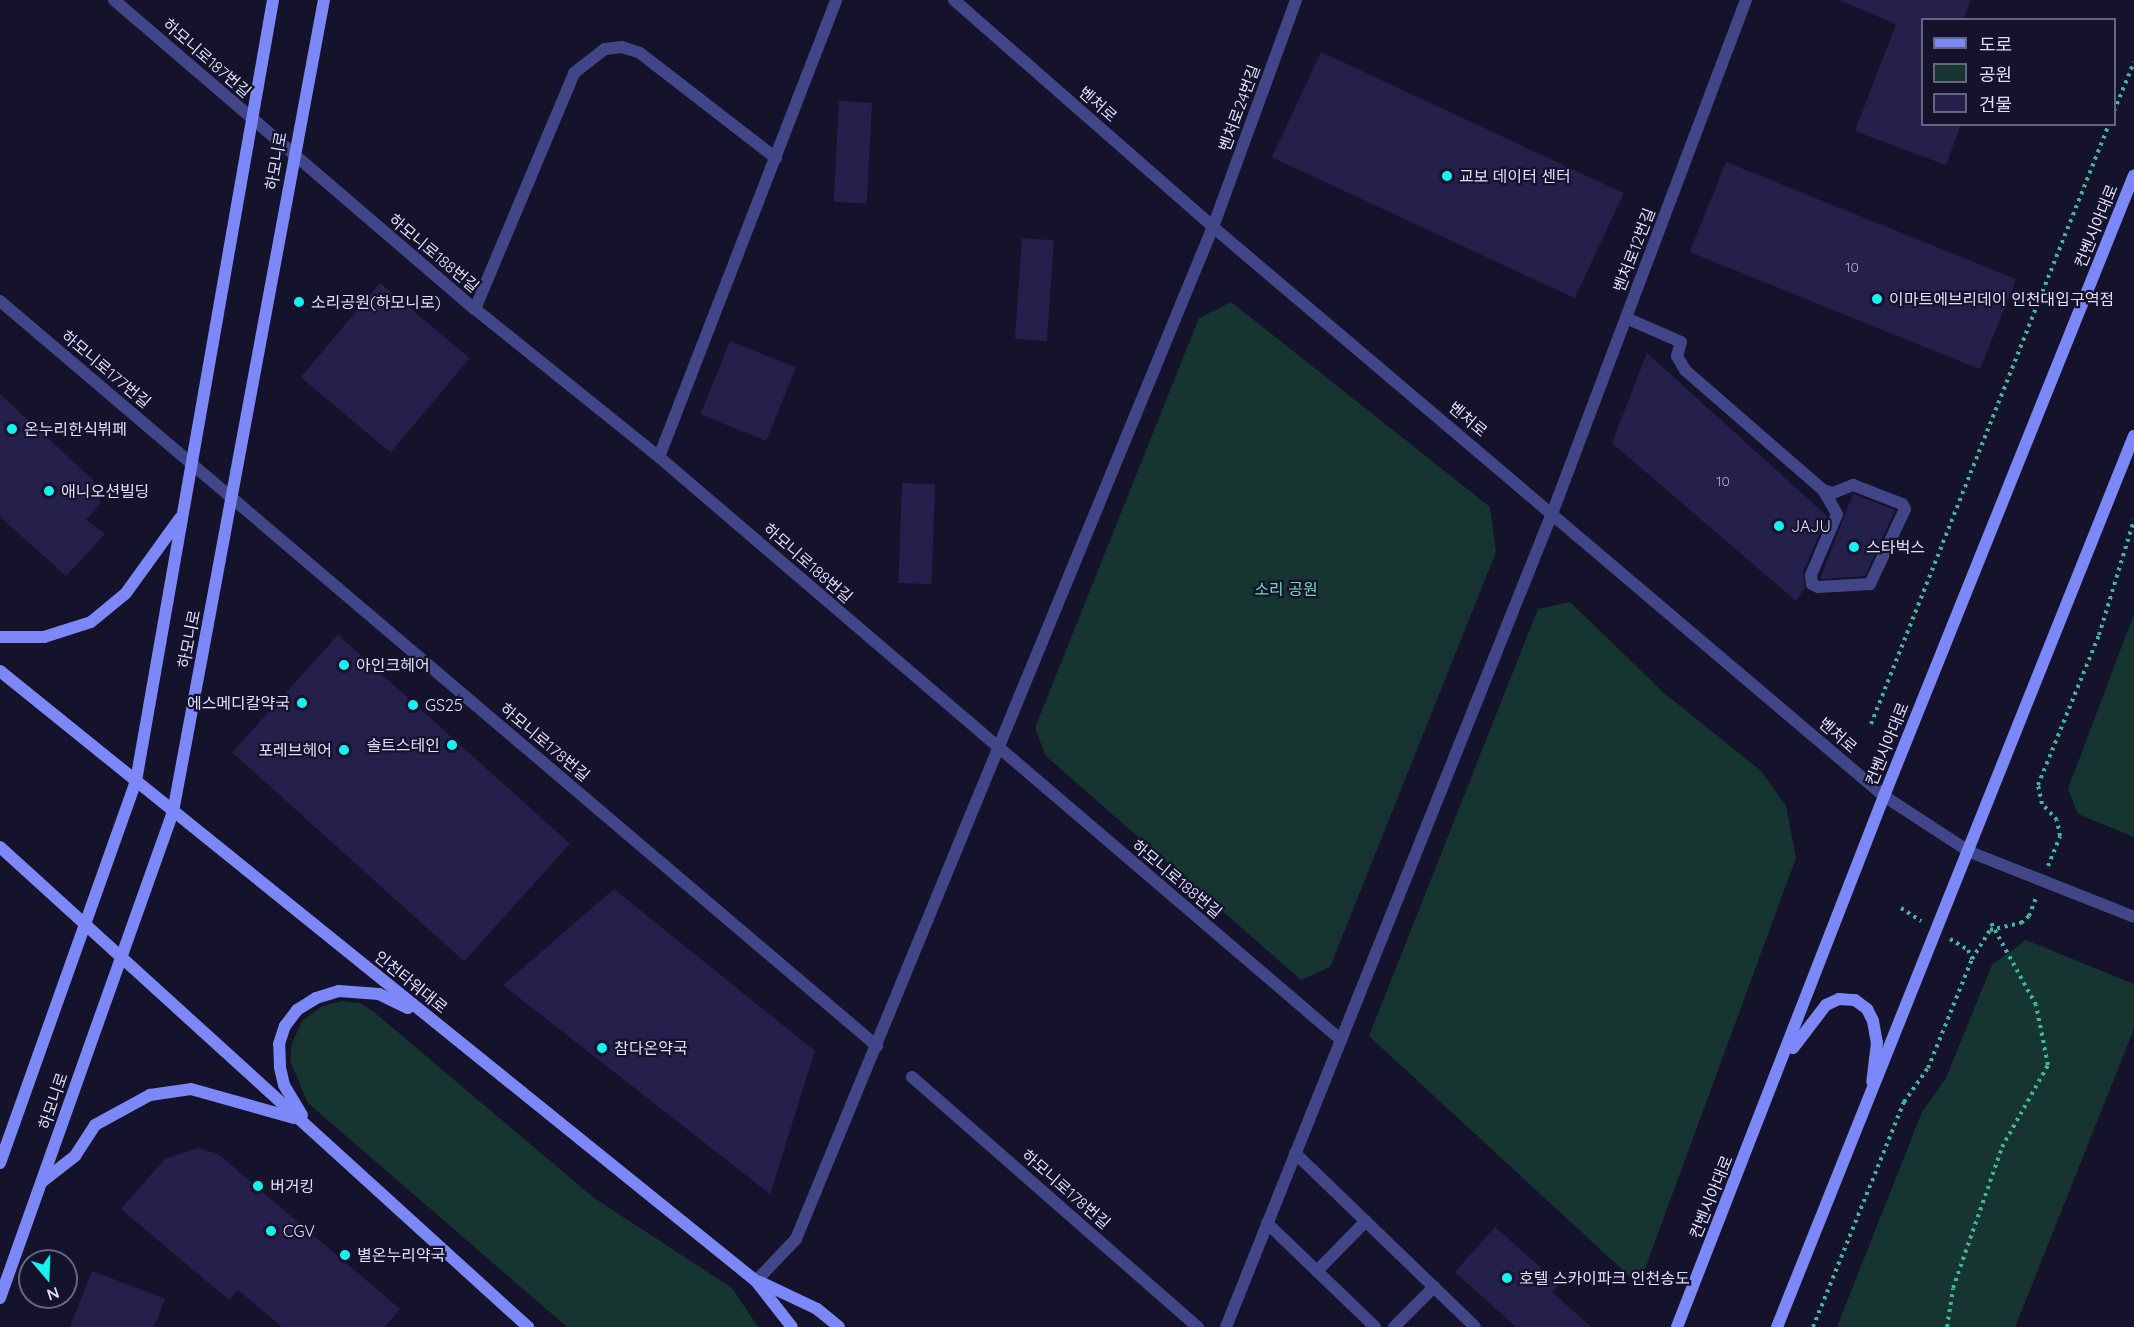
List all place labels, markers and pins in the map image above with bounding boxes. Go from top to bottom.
place label: 교보 데이터 센터 [1459,166,1571,186]
marker: 교보 데이터 센터 [1440,169,1454,183]
place label: 이마트에브리데이 인천대입구역점 [1889,289,2114,309]
place label: 소리공원(하모니로) [311,292,441,312]
marker: 이마트에브리데이 인천대입구역점 [1870,292,1884,306]
marker: 소리공원(하모니로) [292,295,306,309]
place label: 온누리한식뷔페 [24,419,127,439]
marker: 온누리한식뷔페 [5,422,19,436]
place label: 애니오션빌딩 [61,481,149,501]
marker: 애니오션빌딩 [42,484,56,498]
place label: JAJU [1791,516,1831,536]
marker: JAJU [1772,519,1786,533]
place label: 스타벅스 [1866,537,1925,557]
marker: 스타벅스 [1847,540,1861,554]
place label: 아인크헤어 [356,655,430,675]
marker: 아인크헤어 [337,658,351,672]
place label: 에스메디칼약국 [187,693,290,713]
place label: GS25 [425,695,463,715]
marker: 에스메디칼약국 [295,696,309,710]
marker: GS25 [406,698,420,712]
place label: 솔트스테인 [366,735,440,755]
marker: 솔트스테인 [445,738,459,752]
place label: 포레브헤어 [258,740,332,760]
marker: 포레브헤어 [337,743,351,757]
place label: 참다온약국 [614,1038,688,1058]
marker: 참다온약국 [595,1041,609,1055]
place label: 버거킹 [270,1176,314,1196]
marker: 버거킹 [251,1179,265,1193]
place label: CGV [283,1221,315,1241]
marker: CGV [264,1224,278,1238]
place label: 별온누리약국 [357,1245,445,1265]
marker: 별온누리약국 [338,1248,352,1262]
place label: 호텔 스카이파크 인천송도 [1519,1268,1690,1288]
marker: 호텔 스카이파크 인천송도 [1500,1271,1514,1285]

